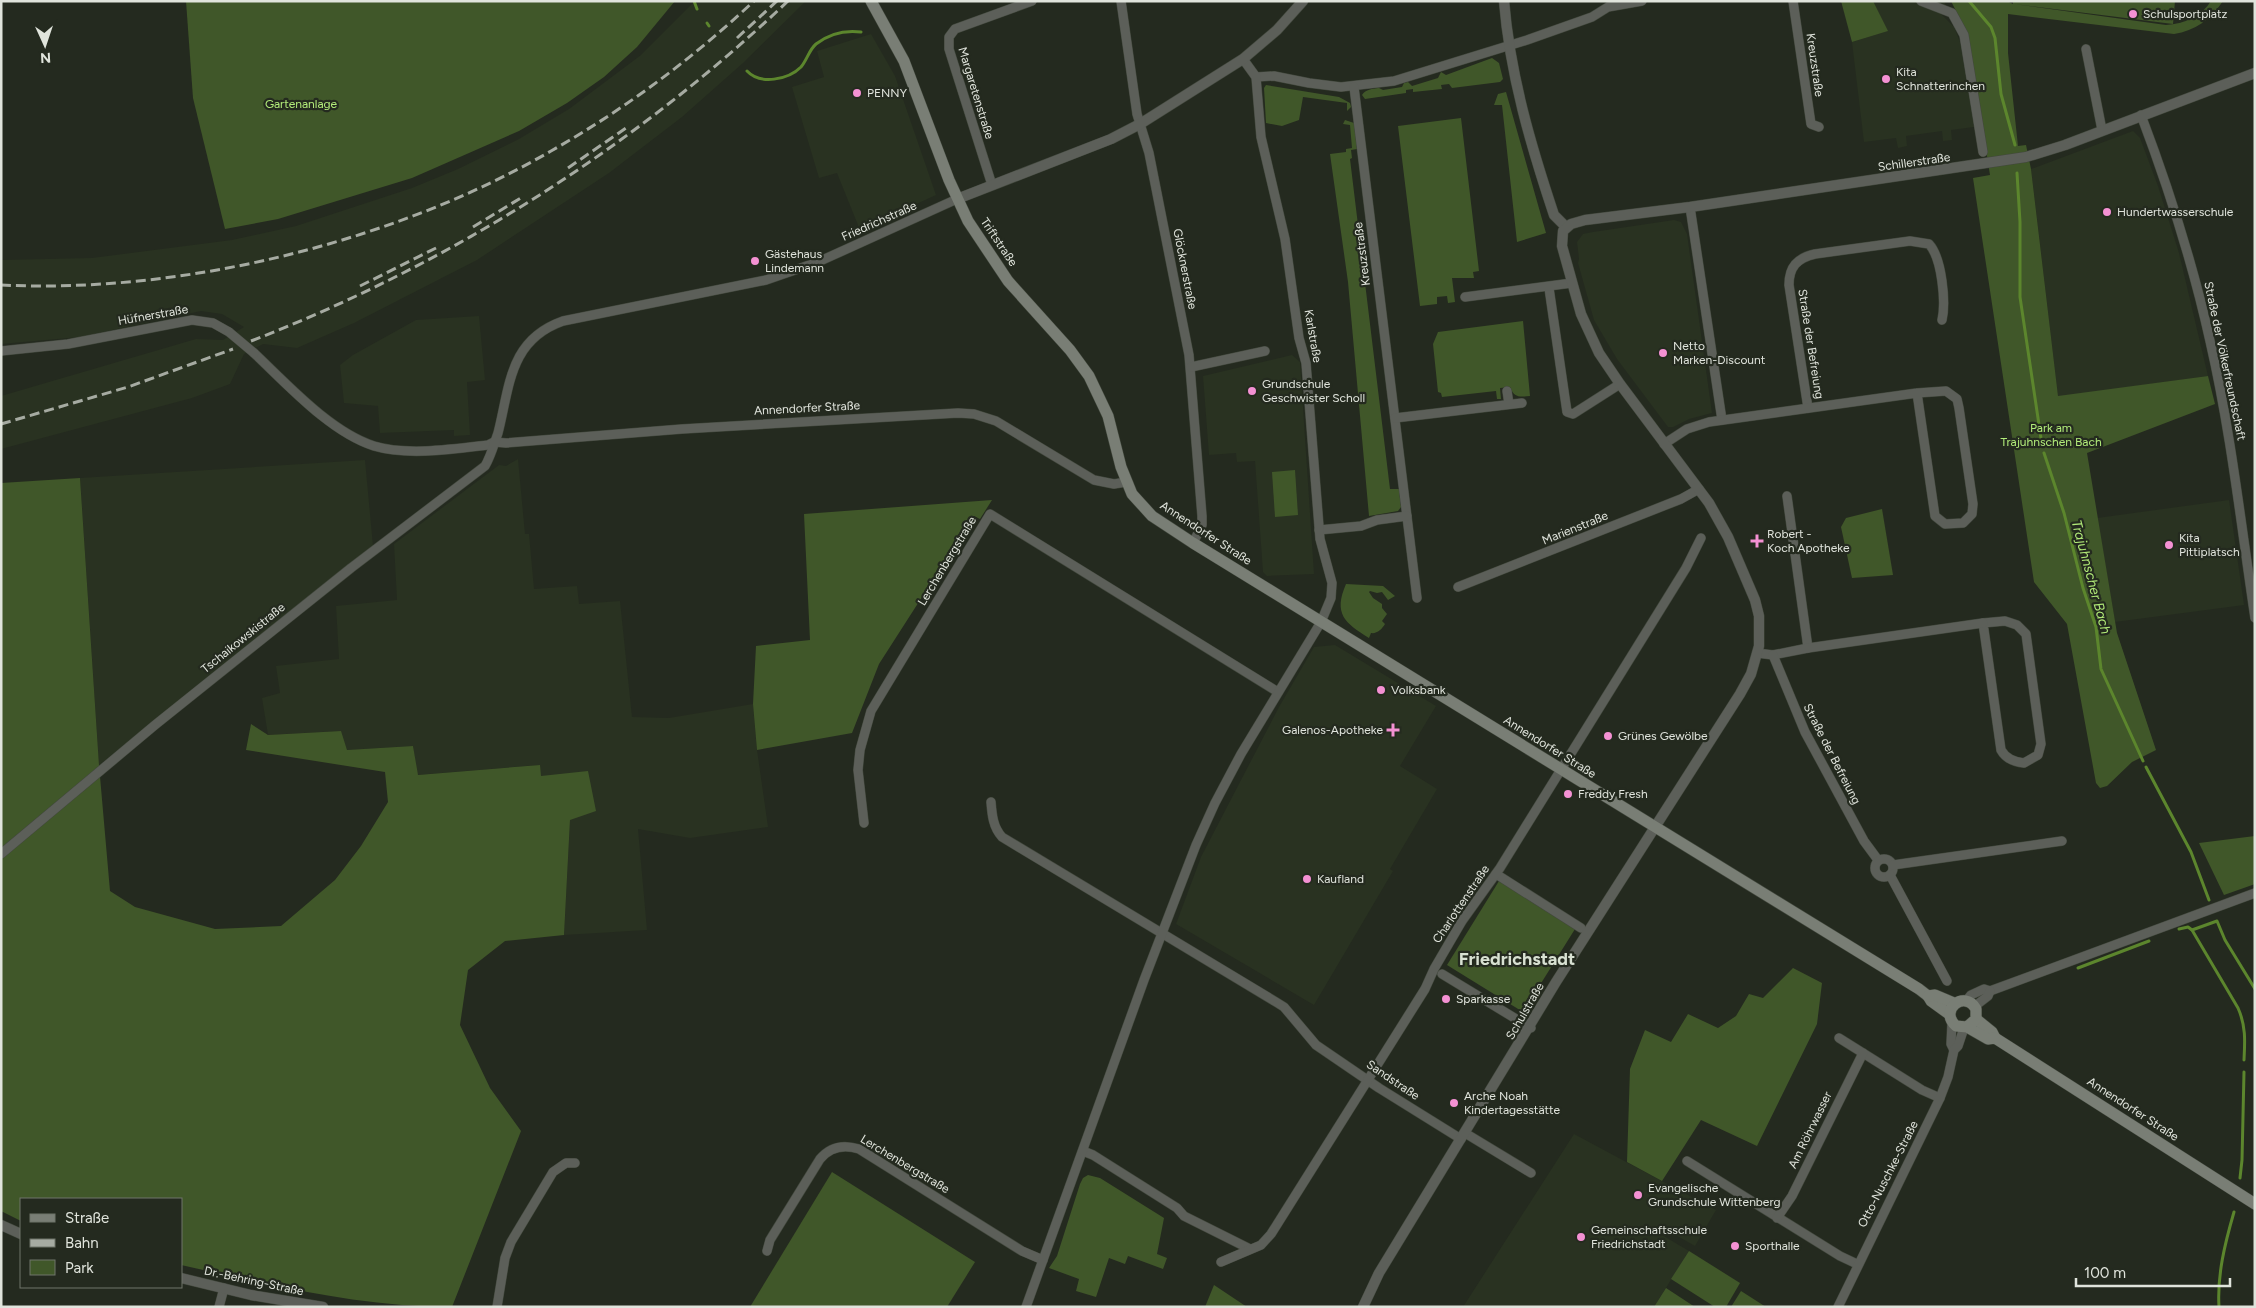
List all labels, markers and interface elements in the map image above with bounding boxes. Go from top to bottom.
place label: Schulsportplatz [2143,7,2228,21]
marker: Schulsportplatz [2127,8,2139,20]
north arrow [20,20,70,70]
street label: Kreuzstraße [1804,32,1826,98]
street label: Margaretenstraße [955,45,997,141]
text: N [40,49,52,66]
place label: Kita Schnatterinchen [1896,65,1985,93]
marker: Kita Schnatterinchen [1880,73,1892,85]
place label: PENNY [867,86,908,100]
marker: PENNY [851,87,863,99]
park label: Gartenanlage [265,97,338,111]
street label: Schillerstraße [1877,150,1951,174]
street label: Friedrichstraße [839,198,919,244]
place label: Hundertwasserschule [2117,205,2234,219]
marker: Hundertwasserschule [2101,206,2113,218]
street label: Triftstraße [978,215,1021,269]
street label: Kreuzstraße [1351,221,1373,287]
street label: Glöcknerstraße [1170,227,1200,311]
place label: Gästehaus Lindemann [765,247,824,275]
marker: Gästehaus Lindemann [749,255,761,267]
street label: Straße der Völkerfreundschaft [2201,280,2249,442]
street label: Straße der Befreiung [1795,288,1827,400]
street label: Hüfnerstraße [117,302,190,328]
street label: Karlstraße [1301,308,1325,364]
place label: Netto Marken-Discount [1673,339,1766,367]
marker: Netto Marken-Discount [1657,347,1669,359]
place label: Grundschule Geschwister Scholl [1262,377,1365,405]
marker: Grundschule Geschwister Scholl [1246,385,1258,397]
street label: Annendorfer Straße [754,398,861,418]
park label: Park am Trajuhnschen Bach [2000,421,2102,449]
street label: Annendorfer Straße [1158,498,1255,568]
street label: Marienstraße [1540,508,1610,548]
street label: Lerchenbergstraße [915,513,979,608]
water label: Trajuhnscher Bach [2068,518,2114,636]
place label: Robert - Koch Apotheke [1767,527,1850,555]
place label: Kita Pittiplatsch [2179,531,2240,559]
marker: Robert - Koch Apotheke [1751,535,1763,547]
marker: Kita Pittiplatsch [2163,539,2175,551]
street label: Tschaikowskistraße [198,600,288,676]
place label: Volksbank [1391,683,1446,697]
marker: Volksbank [1375,684,1387,696]
street label: Straße der Befreiung [1801,701,1863,807]
street label: Annendorfer Straße [1501,713,1599,781]
place label: Galenos-Apotheke [1282,723,1383,737]
marker: Galenos-Apotheke [1387,724,1399,736]
place label: Grünes Gewölbe [1618,729,1708,743]
marker: Grünes Gewölbe [1602,730,1614,742]
place label: Freddy Fresh [1578,787,1648,801]
marker: Freddy Fresh [1562,788,1574,800]
street label: Charlottenstraße [1430,862,1493,946]
place label: Kaufland [1317,872,1364,886]
marker: Kaufland [1301,873,1313,885]
district label: Friedrichstadt [1459,948,1575,970]
street label: Schulstraße [1503,980,1547,1042]
place label: Sparkasse [1456,992,1511,1006]
marker: Sparkasse [1440,993,1452,1005]
street label: Sandstraße [1364,1057,1423,1103]
street label: Annendorfer Straße [2085,1074,2182,1144]
place label: Arche Noah Kindertagesstätte [1464,1089,1561,1117]
street label: Am Röhrwasser [1785,1089,1835,1171]
marker: Arche Noah Kindertagesstätte [1448,1097,1460,1109]
street label: Otto-Nuschke-Straße [1855,1118,1921,1230]
street label: Lerchenbergstraße [858,1132,953,1196]
place label: Evangelische Grundschule Wittenberg [1648,1181,1781,1209]
marker: Evangelische Grundschule Wittenberg [1632,1189,1644,1201]
legend [20,1198,182,1288]
text: Straße [65,1209,109,1227]
place label: Gemeinschaftsschule Friedrichstadt [1591,1223,1707,1251]
marker: Gemeinschaftsschule Friedrichstadt [1575,1231,1587,1243]
text: Bahn [65,1234,99,1252]
place label: Sporthalle [1745,1239,1800,1253]
marker: Sporthalle [1729,1240,1741,1252]
scale bar [2076,1256,2230,1288]
text: Park [65,1259,94,1277]
street label: Dr.-Behring-Straße [203,1264,305,1298]
text: 100 m [2084,1264,2126,1282]

